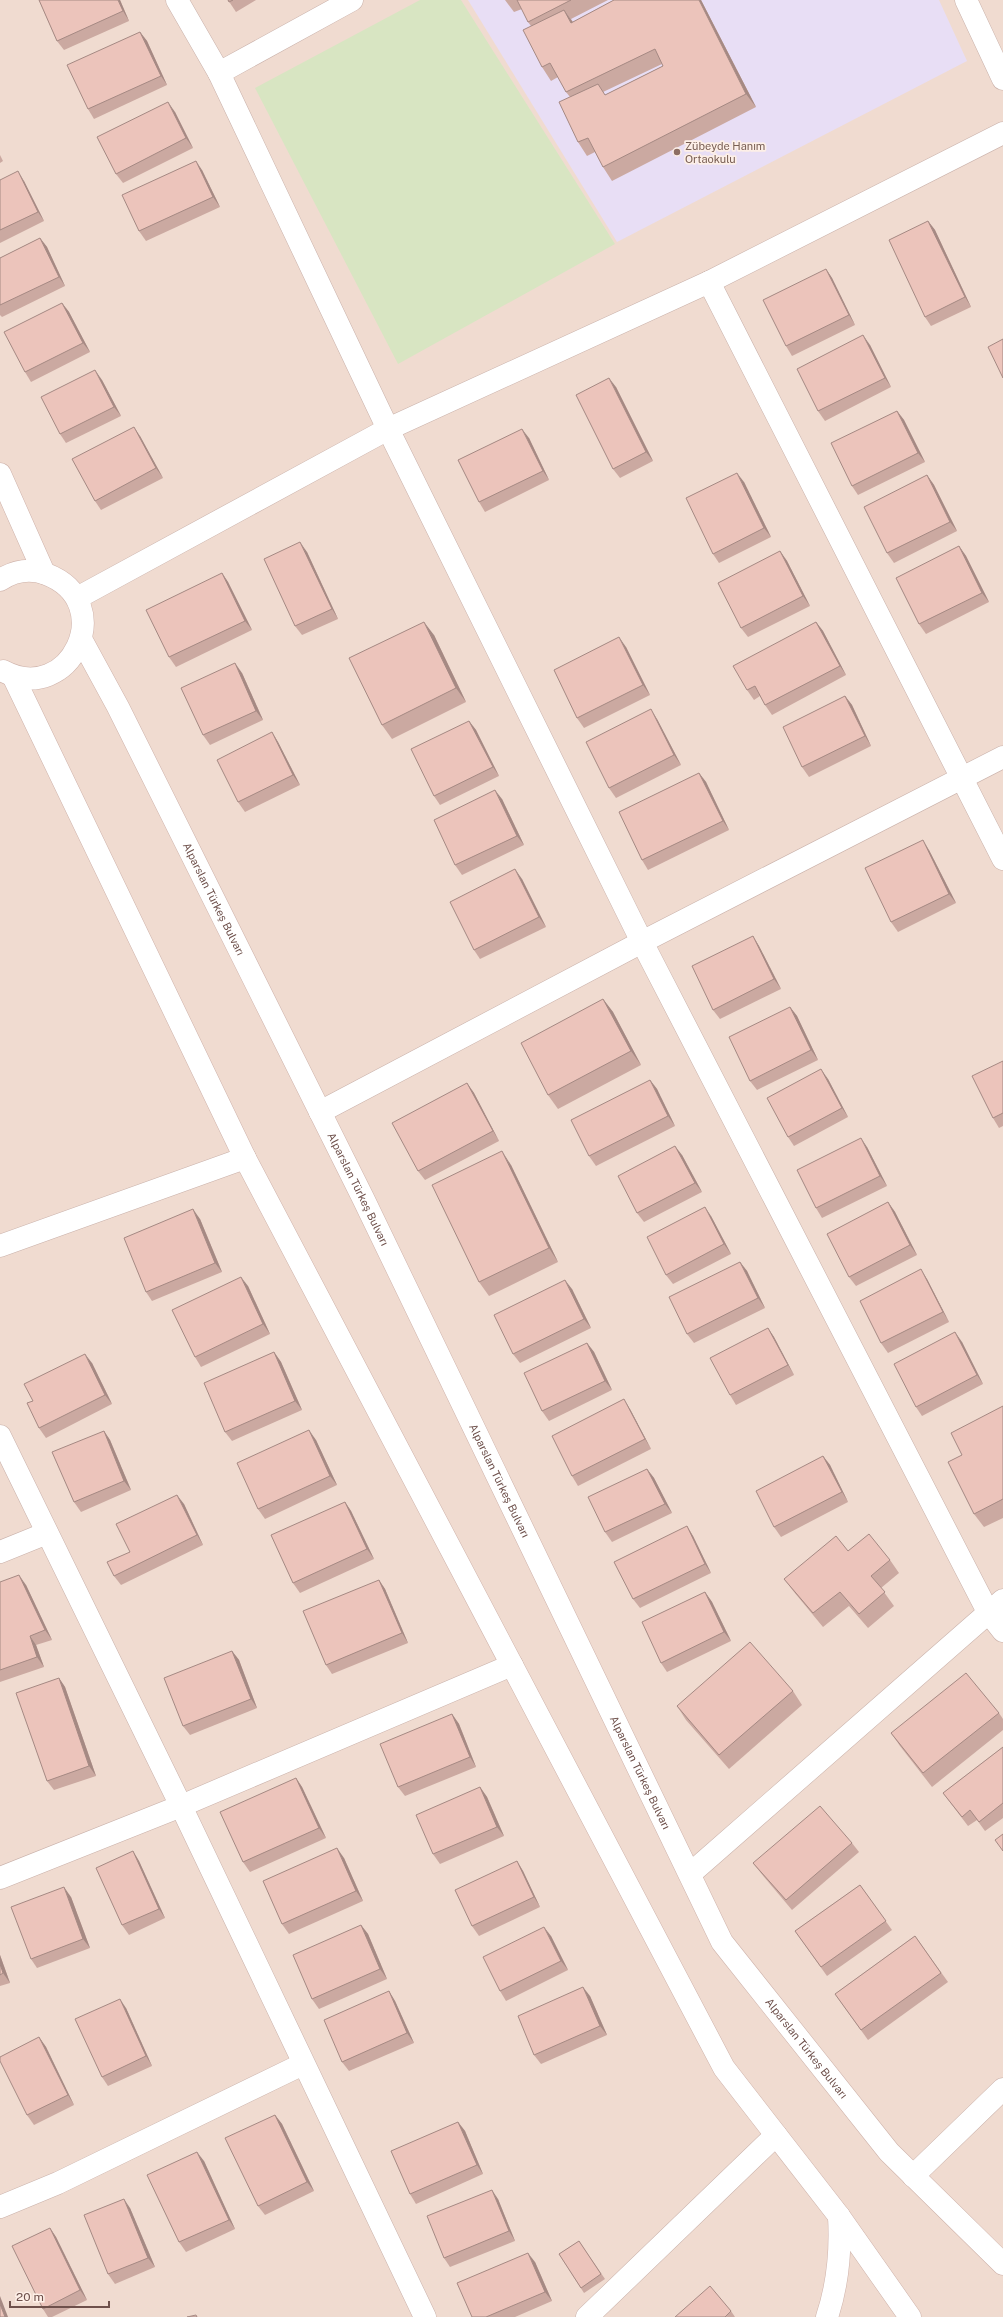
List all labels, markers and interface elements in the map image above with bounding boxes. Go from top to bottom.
place label: Zübeyde Hanım Ortaokulu [685,140,765,165]
marker: Zübeyde Hanım Ortaokulu [672,147,682,157]
street label: Alparslan Türkeş Bulvarı [181,841,247,957]
street label: Alparslan Türkeş Bulvarı [325,1131,391,1248]
street label: Alparslan Türkeş Bulvarı [467,1422,532,1539]
street label: Alparslan Türkeş Bulvarı [608,1714,673,1831]
street label: Alparslan Türkeş Bulvarı [763,1996,850,2101]
scale bar [10,2283,109,2309]
text: 20 m [16,2290,44,2304]

